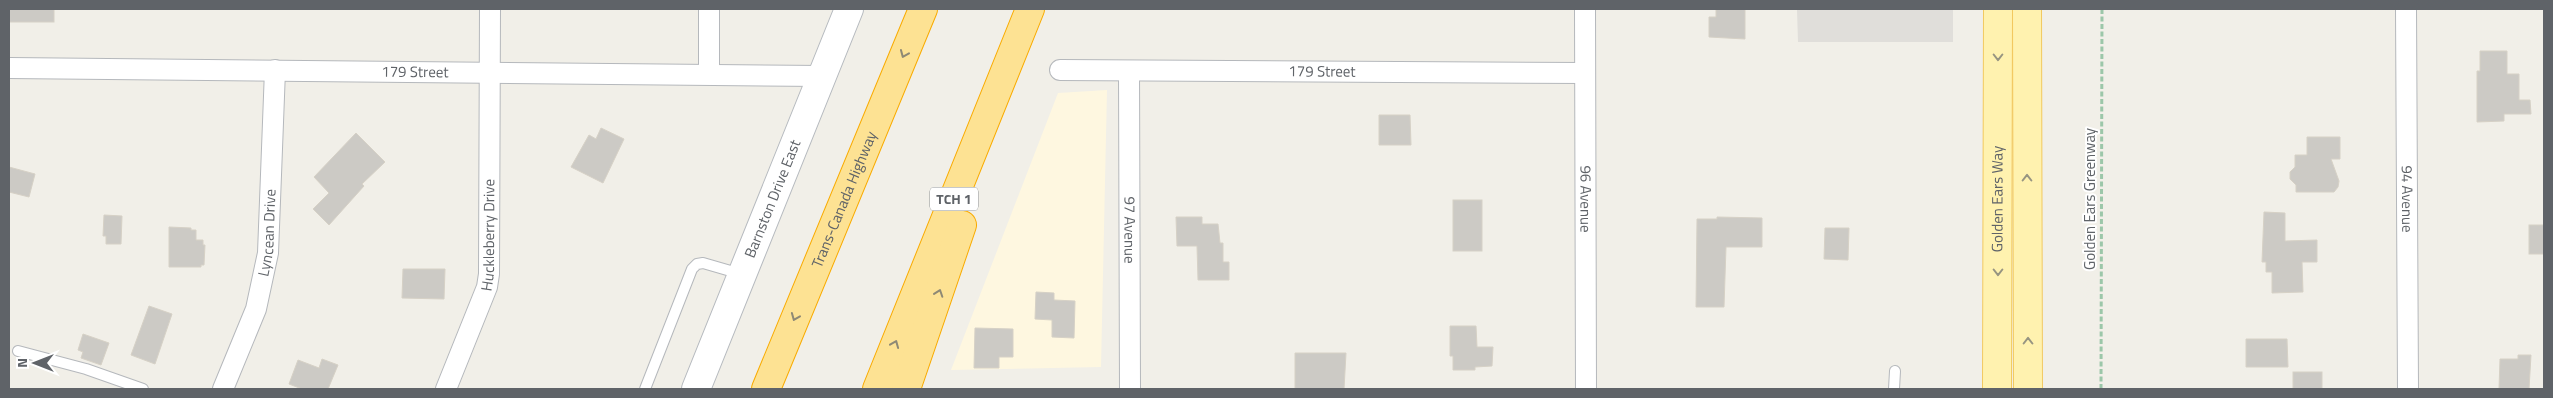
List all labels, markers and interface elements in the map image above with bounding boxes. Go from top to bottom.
one-way arrow [900,49,910,58]
one-way arrow [1993,54,2003,62]
street label: 179 Street [1288,59,1356,83]
street label: 179 Street [381,60,449,83]
street label: Trans-Canada Highway [805,127,882,271]
street label: Golden Ears Greenway [2078,128,2101,270]
street label: Barnston Drive East [738,135,807,261]
street label: Golden Ears Way [1985,146,2009,252]
street label: 96 Avenue [1574,165,1598,233]
street label: 94 Avenue [2396,165,2419,233]
one-way arrow [2022,174,2032,182]
street label: Huckleberry Drive [475,179,500,293]
road number: TCH 1 [930,188,978,210]
street label: Lyncean Drive [251,189,281,278]
street label: 97 Avenue [1118,196,1142,264]
one-way arrow [1992,269,2003,277]
one-way arrow [933,290,943,298]
one-way arrow [791,312,801,321]
one-way arrow [2023,336,2033,344]
north arrow [10,338,60,388]
one-way arrow [889,340,900,349]
text: N [11,358,32,368]

